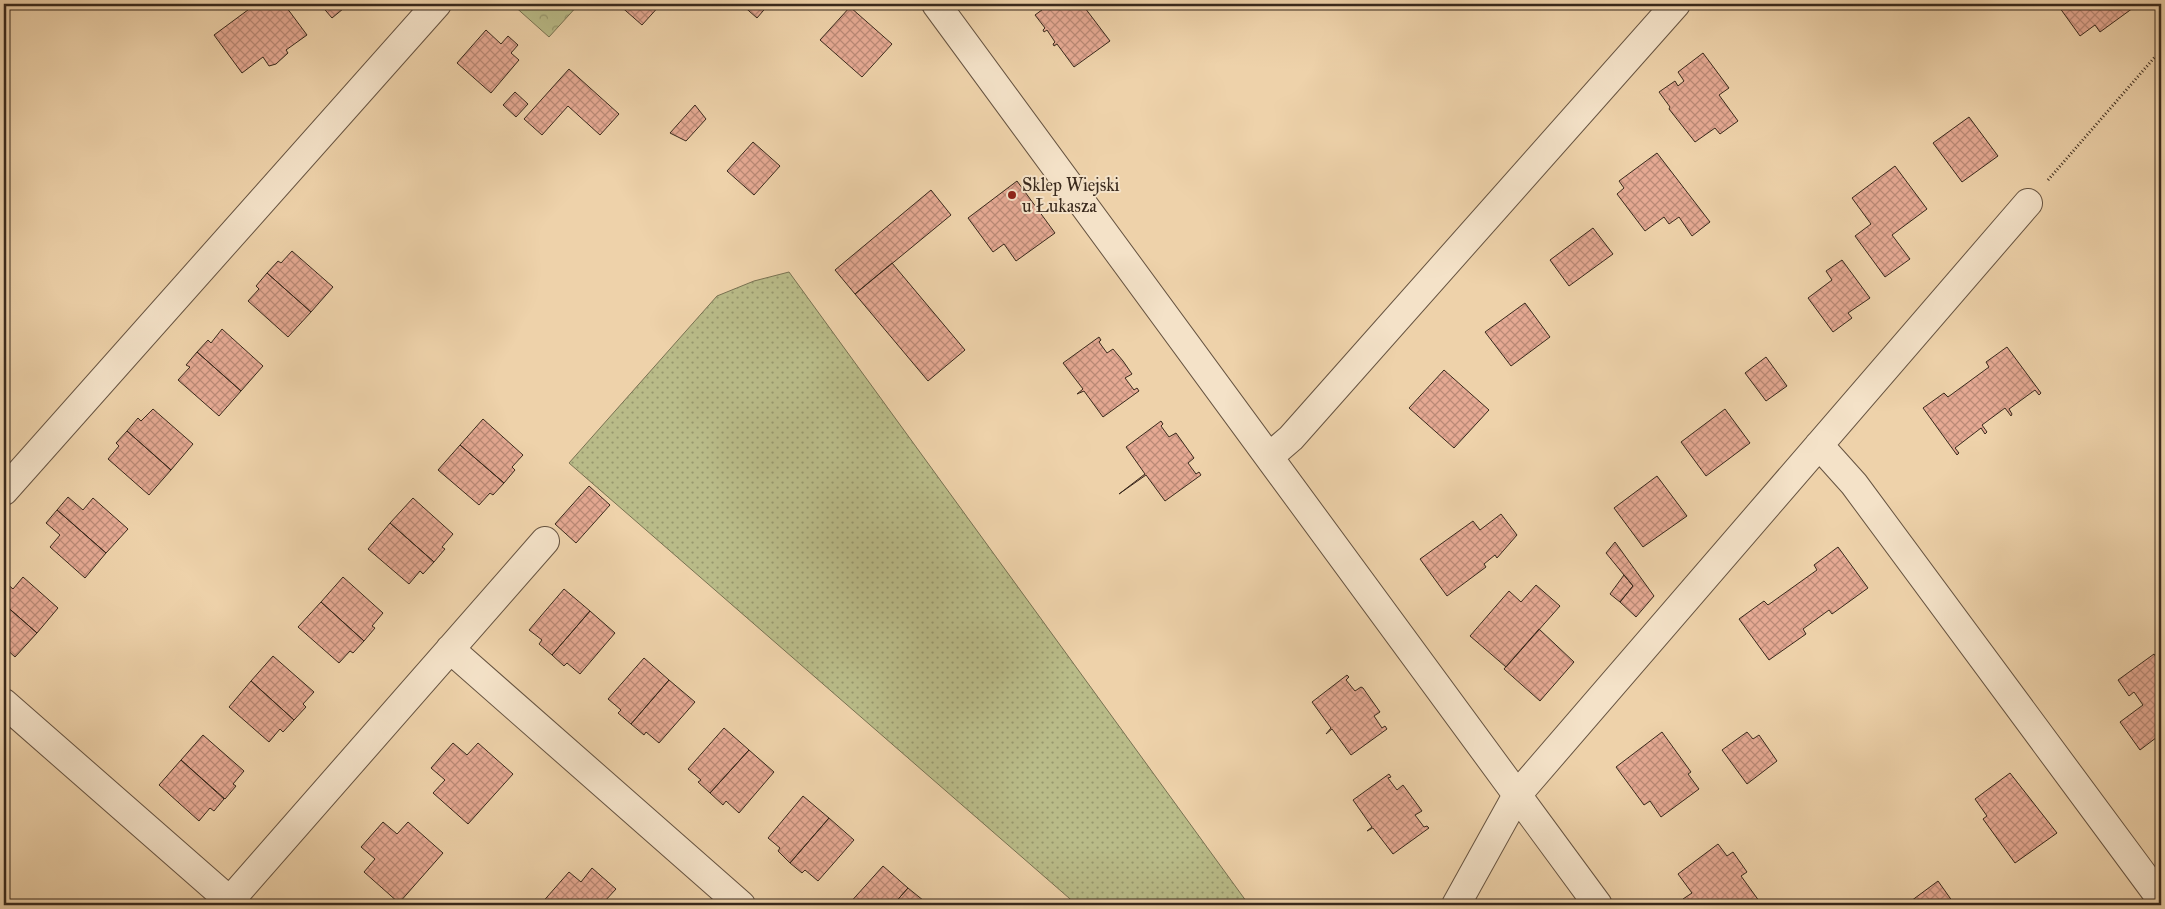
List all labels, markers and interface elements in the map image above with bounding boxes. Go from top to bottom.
place label: Sklep Wiejski u Łukasza [1022,174,1120,217]
marker: Sklep Wiejski u Łukasza [1006,189,1018,201]

